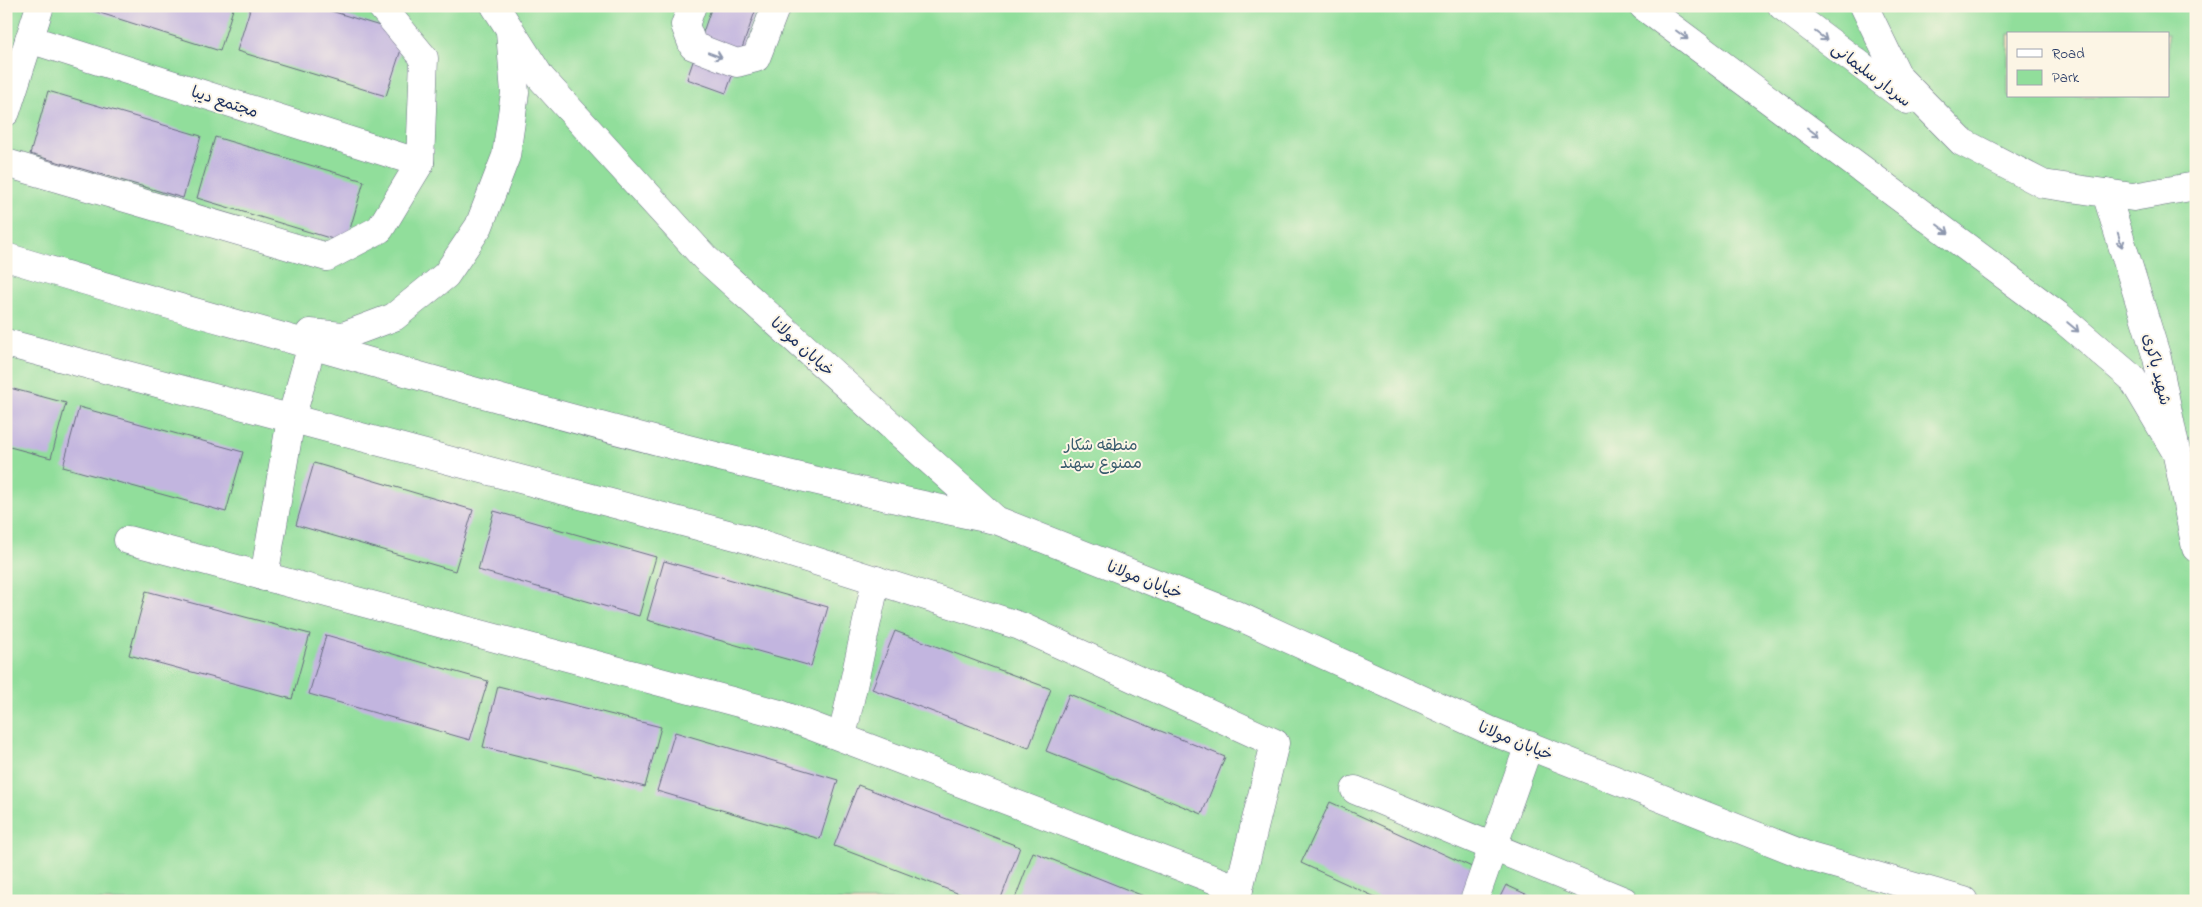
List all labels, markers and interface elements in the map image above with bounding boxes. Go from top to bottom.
one-way arrow [1675,30,1688,41]
one-way arrow [1814,30,1827,41]
legend [2007,32,2170,98]
street label: سردار سلیمانی [1826,38,1916,114]
text: Road [2052,43,2085,65]
one-way arrow [706,51,722,60]
text: Park [2052,67,2080,89]
street label: مجتمع دیبا [188,81,261,125]
one-way arrow [1806,127,1819,138]
one-way arrow [1936,224,1949,235]
one-way arrow [2116,231,2125,247]
street label: خیابان مولانا [764,312,839,383]
one-way arrow [2066,322,2079,333]
street label: شهید باکری [2136,331,2177,408]
park label: منطقه شکار ممنوع سهند [1060,434,1142,476]
street label: خیابان مولانا [1103,556,1185,606]
street label: خیابان مولانا [1474,716,1556,768]

